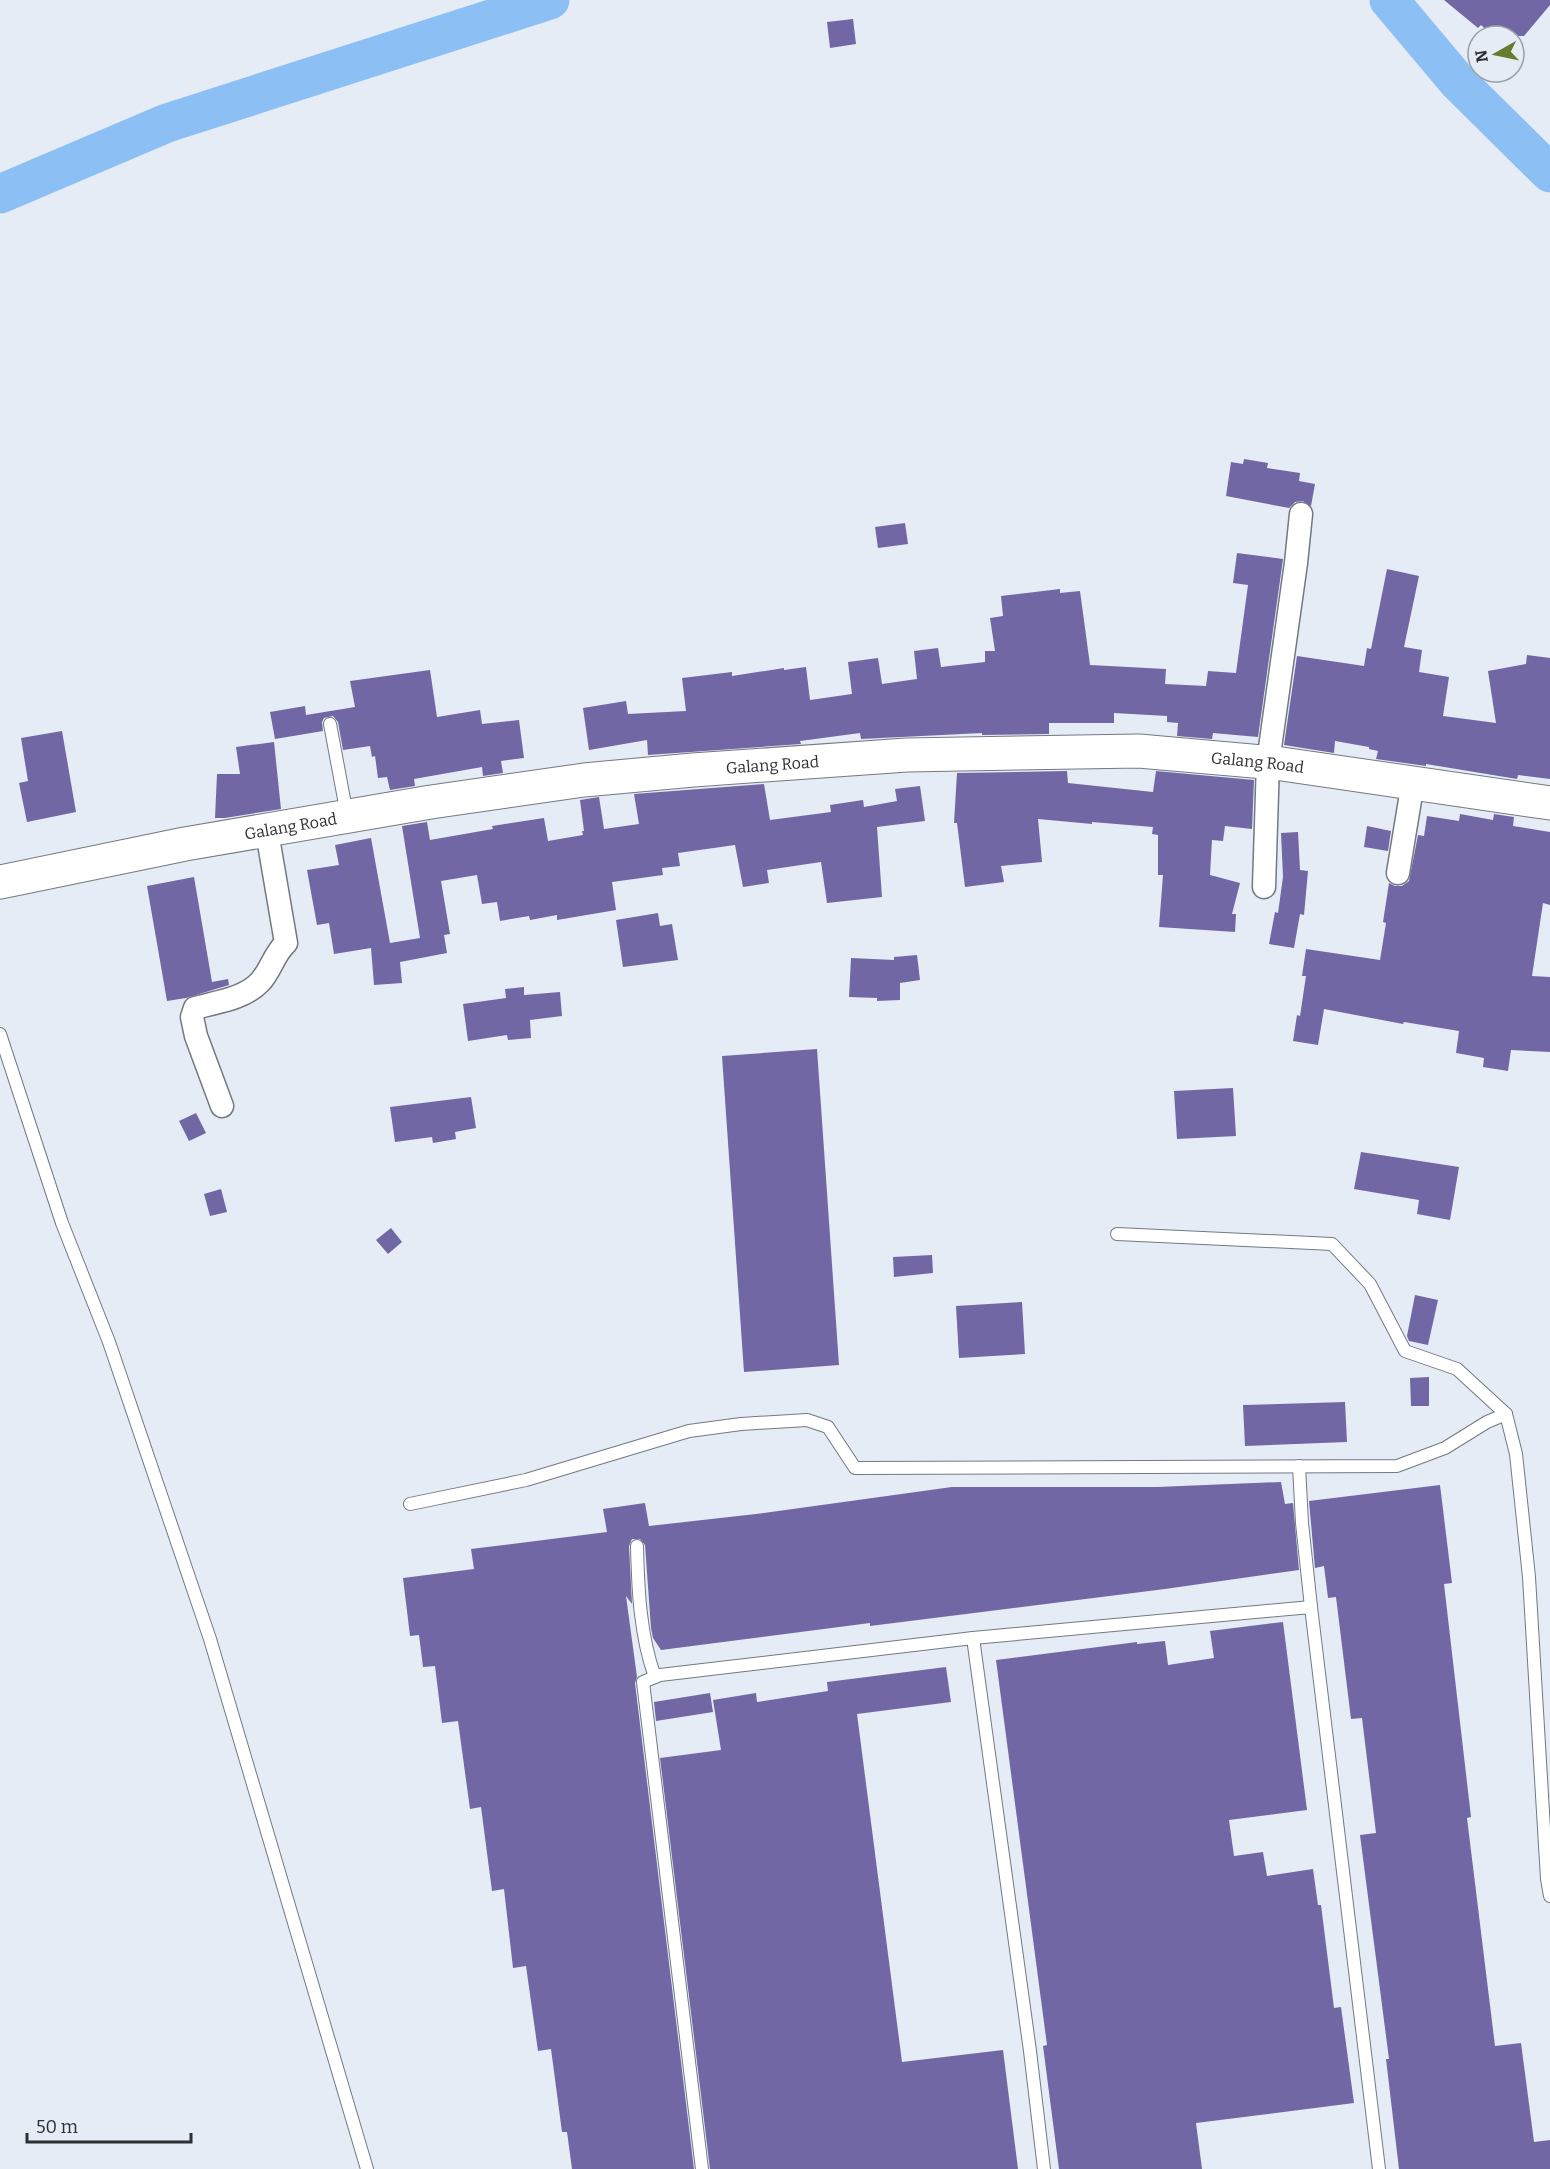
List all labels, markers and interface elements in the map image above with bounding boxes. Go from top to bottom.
north arrow [1466,24,1526,84]
text: N [1471,49,1492,64]
street label: Galang Road [1210,748,1306,777]
street label: Galang Road [725,752,820,778]
street label: Galang Road [243,809,339,844]
scale bar [27,2106,190,2144]
text: 50 m [36,2116,78,2138]

